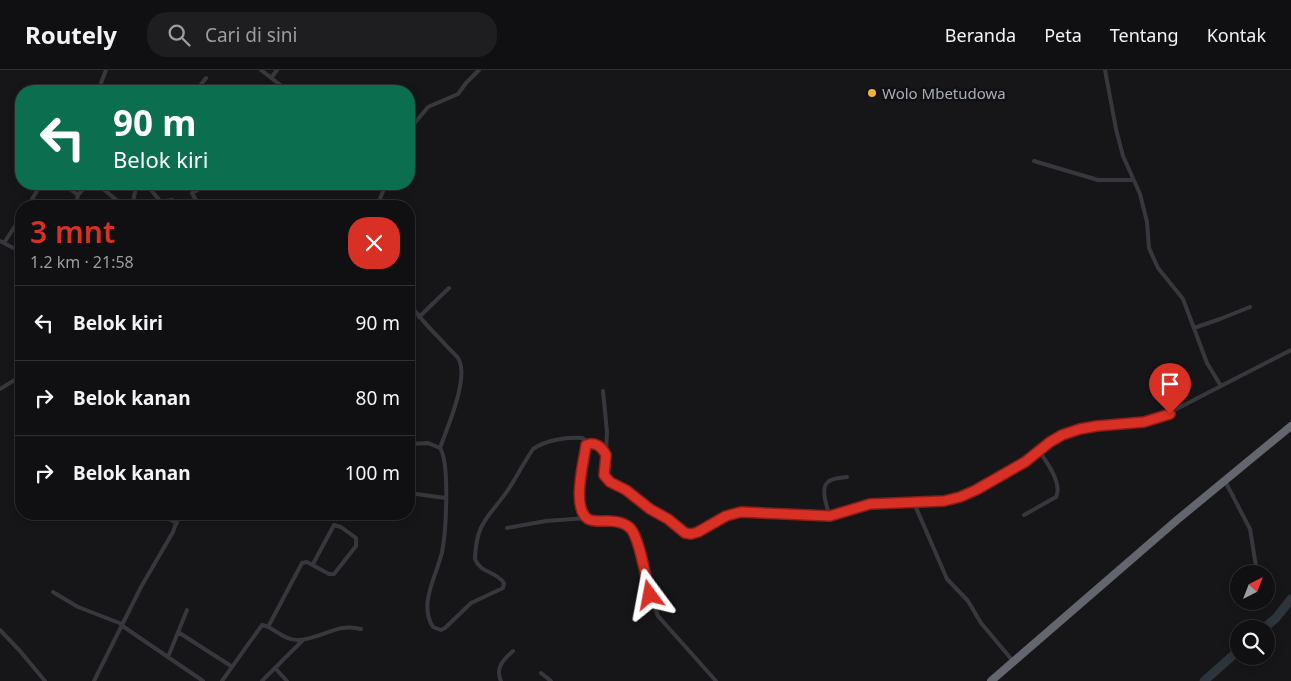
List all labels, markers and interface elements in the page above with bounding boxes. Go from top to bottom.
search box [147,12,497,57]
text: Routely [25,18,117,51]
icon: search [165,21,193,49]
text: Cari di sini [205,22,297,48]
text: Beranda [945,23,1016,47]
text: Peta [1044,23,1082,47]
text: Tentang [1110,23,1179,47]
text: Kontak [1207,23,1266,47]
place label: Wolo Mbetudowa [882,83,1006,103]
marker: Wolo Mbetudowa [866,87,878,99]
text: 90 m [113,99,196,146]
icon: left [30,105,95,170]
text: Belok kiri [113,144,208,174]
text: 3 mnt [30,211,115,252]
button: close [348,217,400,269]
text: 1.2 km · 21:58 [30,251,134,273]
icon: left [30,309,58,337]
text: Belok kiri [73,310,163,336]
text: 90 m [356,310,400,336]
pin [1149,363,1191,414]
icon: arrive [1156,370,1184,398]
icon: right [30,384,58,412]
text: Belok kanan [73,385,190,411]
text: 80 m [356,385,400,411]
icon: right [30,459,58,487]
text: Belok kanan [73,460,190,486]
text: 100 m [345,460,400,486]
north arrow [1230,565,1275,610]
map controls [1230,565,1275,665]
position arrow [623,568,675,620]
button: search [1230,620,1275,665]

